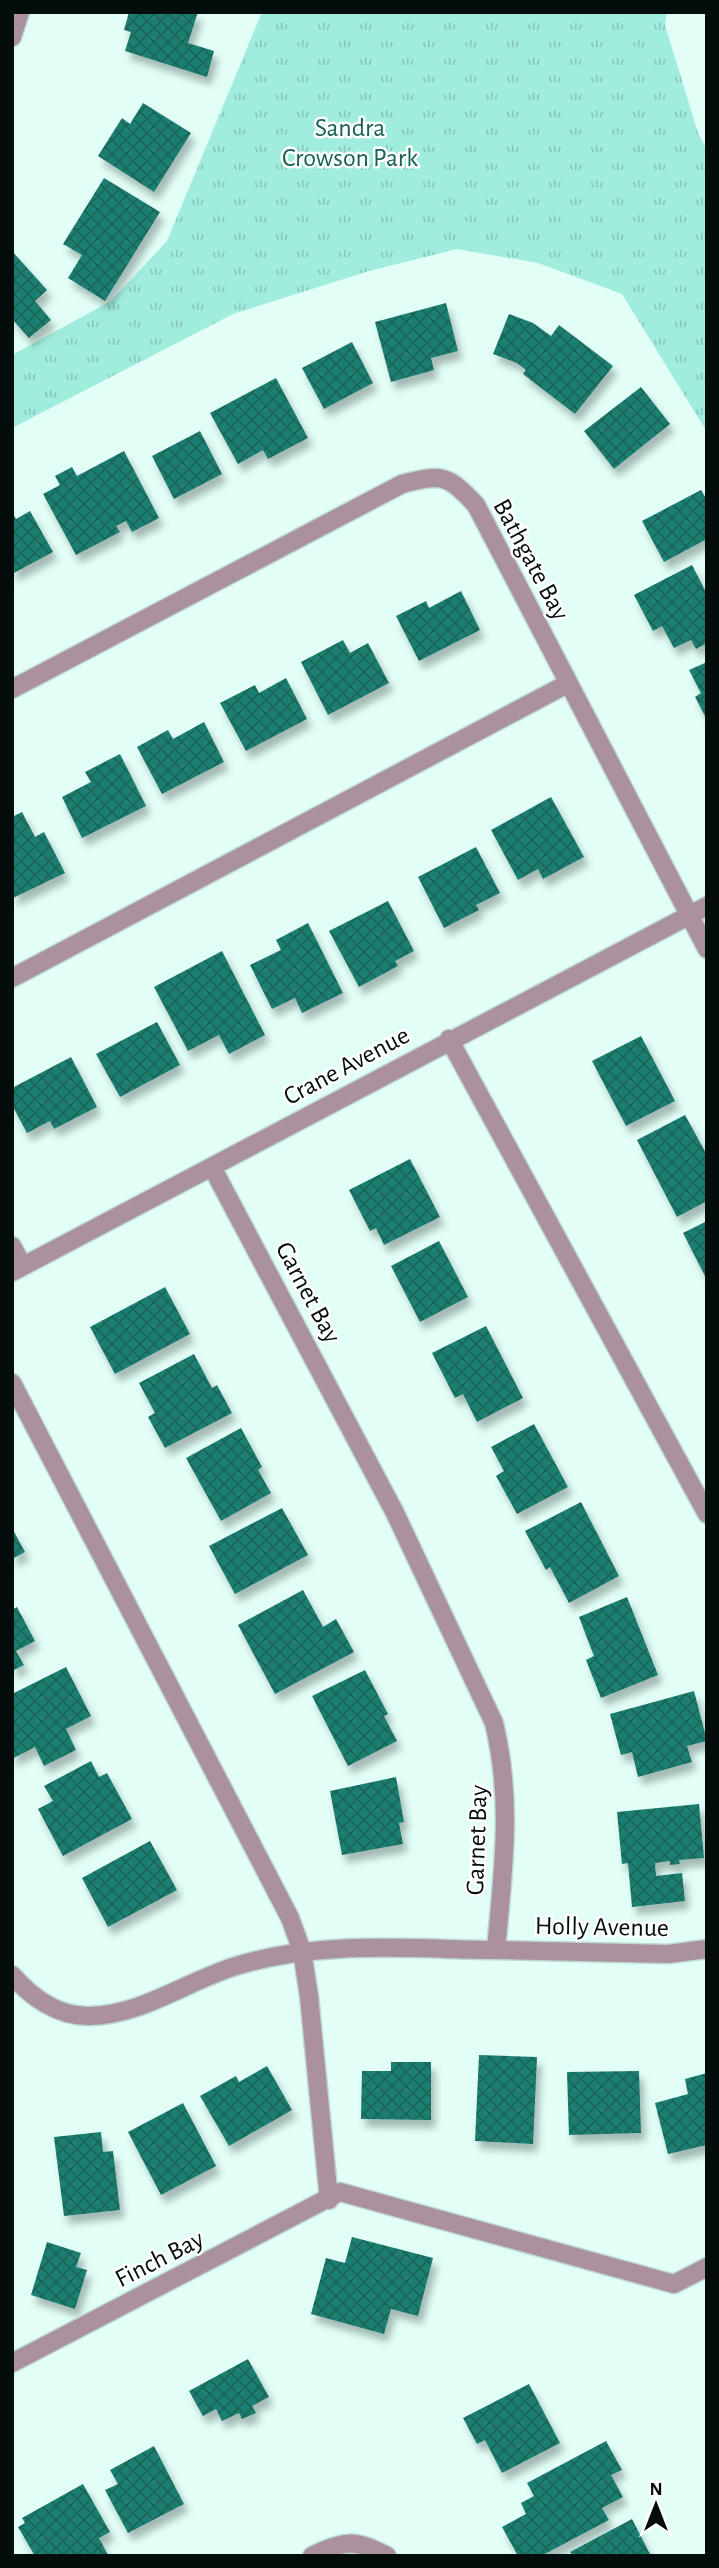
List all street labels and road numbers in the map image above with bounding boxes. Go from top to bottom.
street label: Bathgate Bay [488,495,574,624]
street label: Crane Avenue [279,1022,414,1110]
street label: Garnet Bay [271,1238,345,1347]
street label: Garnet Bay [462,1785,492,1896]
street label: Holly Avenue [535,1913,669,1941]
street label: Finch Bay [111,2226,208,2292]

